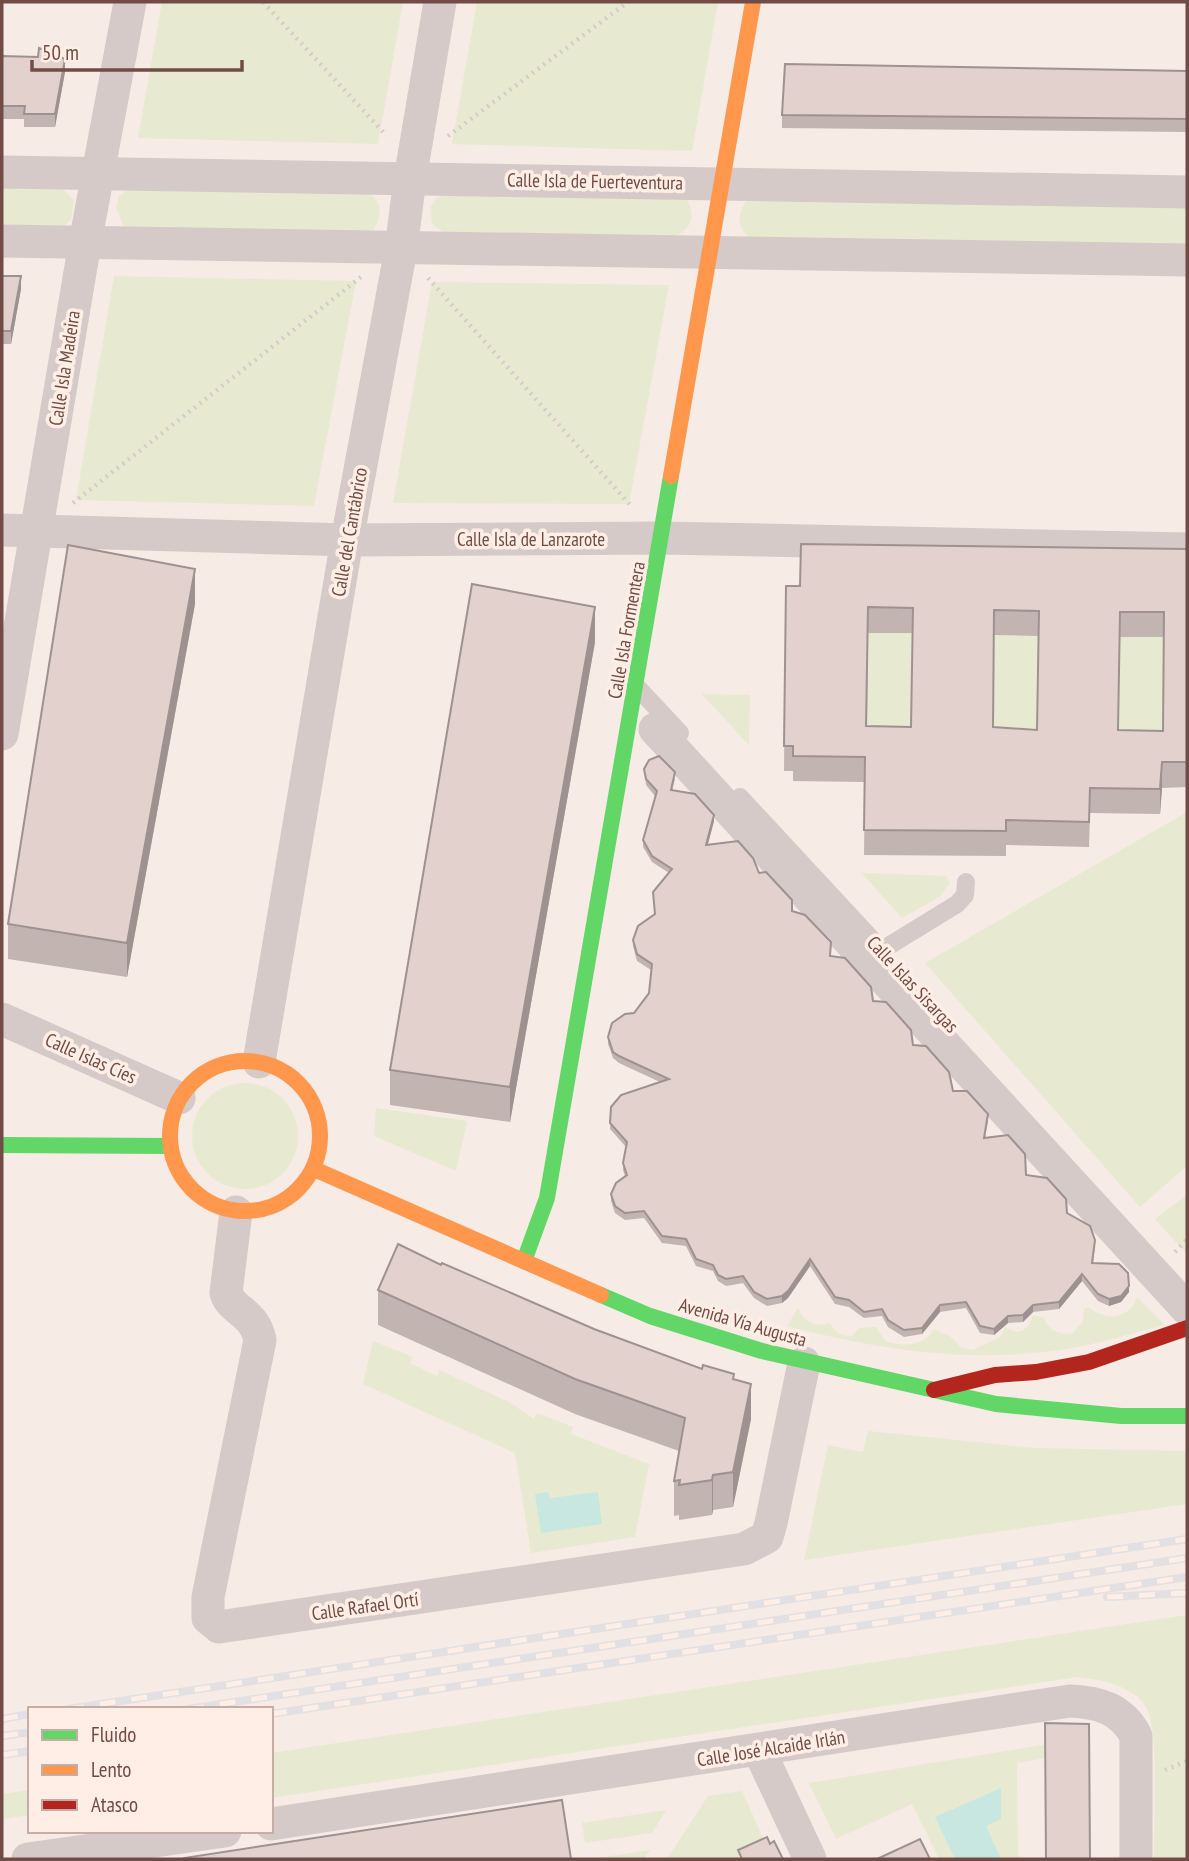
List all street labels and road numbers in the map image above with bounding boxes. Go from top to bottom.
street label: Calle Isla de Fuerteventura [507,167,683,195]
street label: Calle Isla Madeira [43,309,85,427]
street label: Calle del Cantábrico [326,466,372,598]
street label: Calle Isla de Lanzarote [457,527,605,551]
street label: Calle Isla Formentera [602,559,650,701]
street label: Calle Islas Sisargas [862,931,964,1037]
street label: Calle Islas Cíes [42,1027,140,1089]
street label: Avenida Vía Augusta [676,1292,810,1352]
street label: Calle Rafael Ortí [310,1587,420,1625]
street label: Calle José Alcaide Irlán [695,1724,847,1772]

